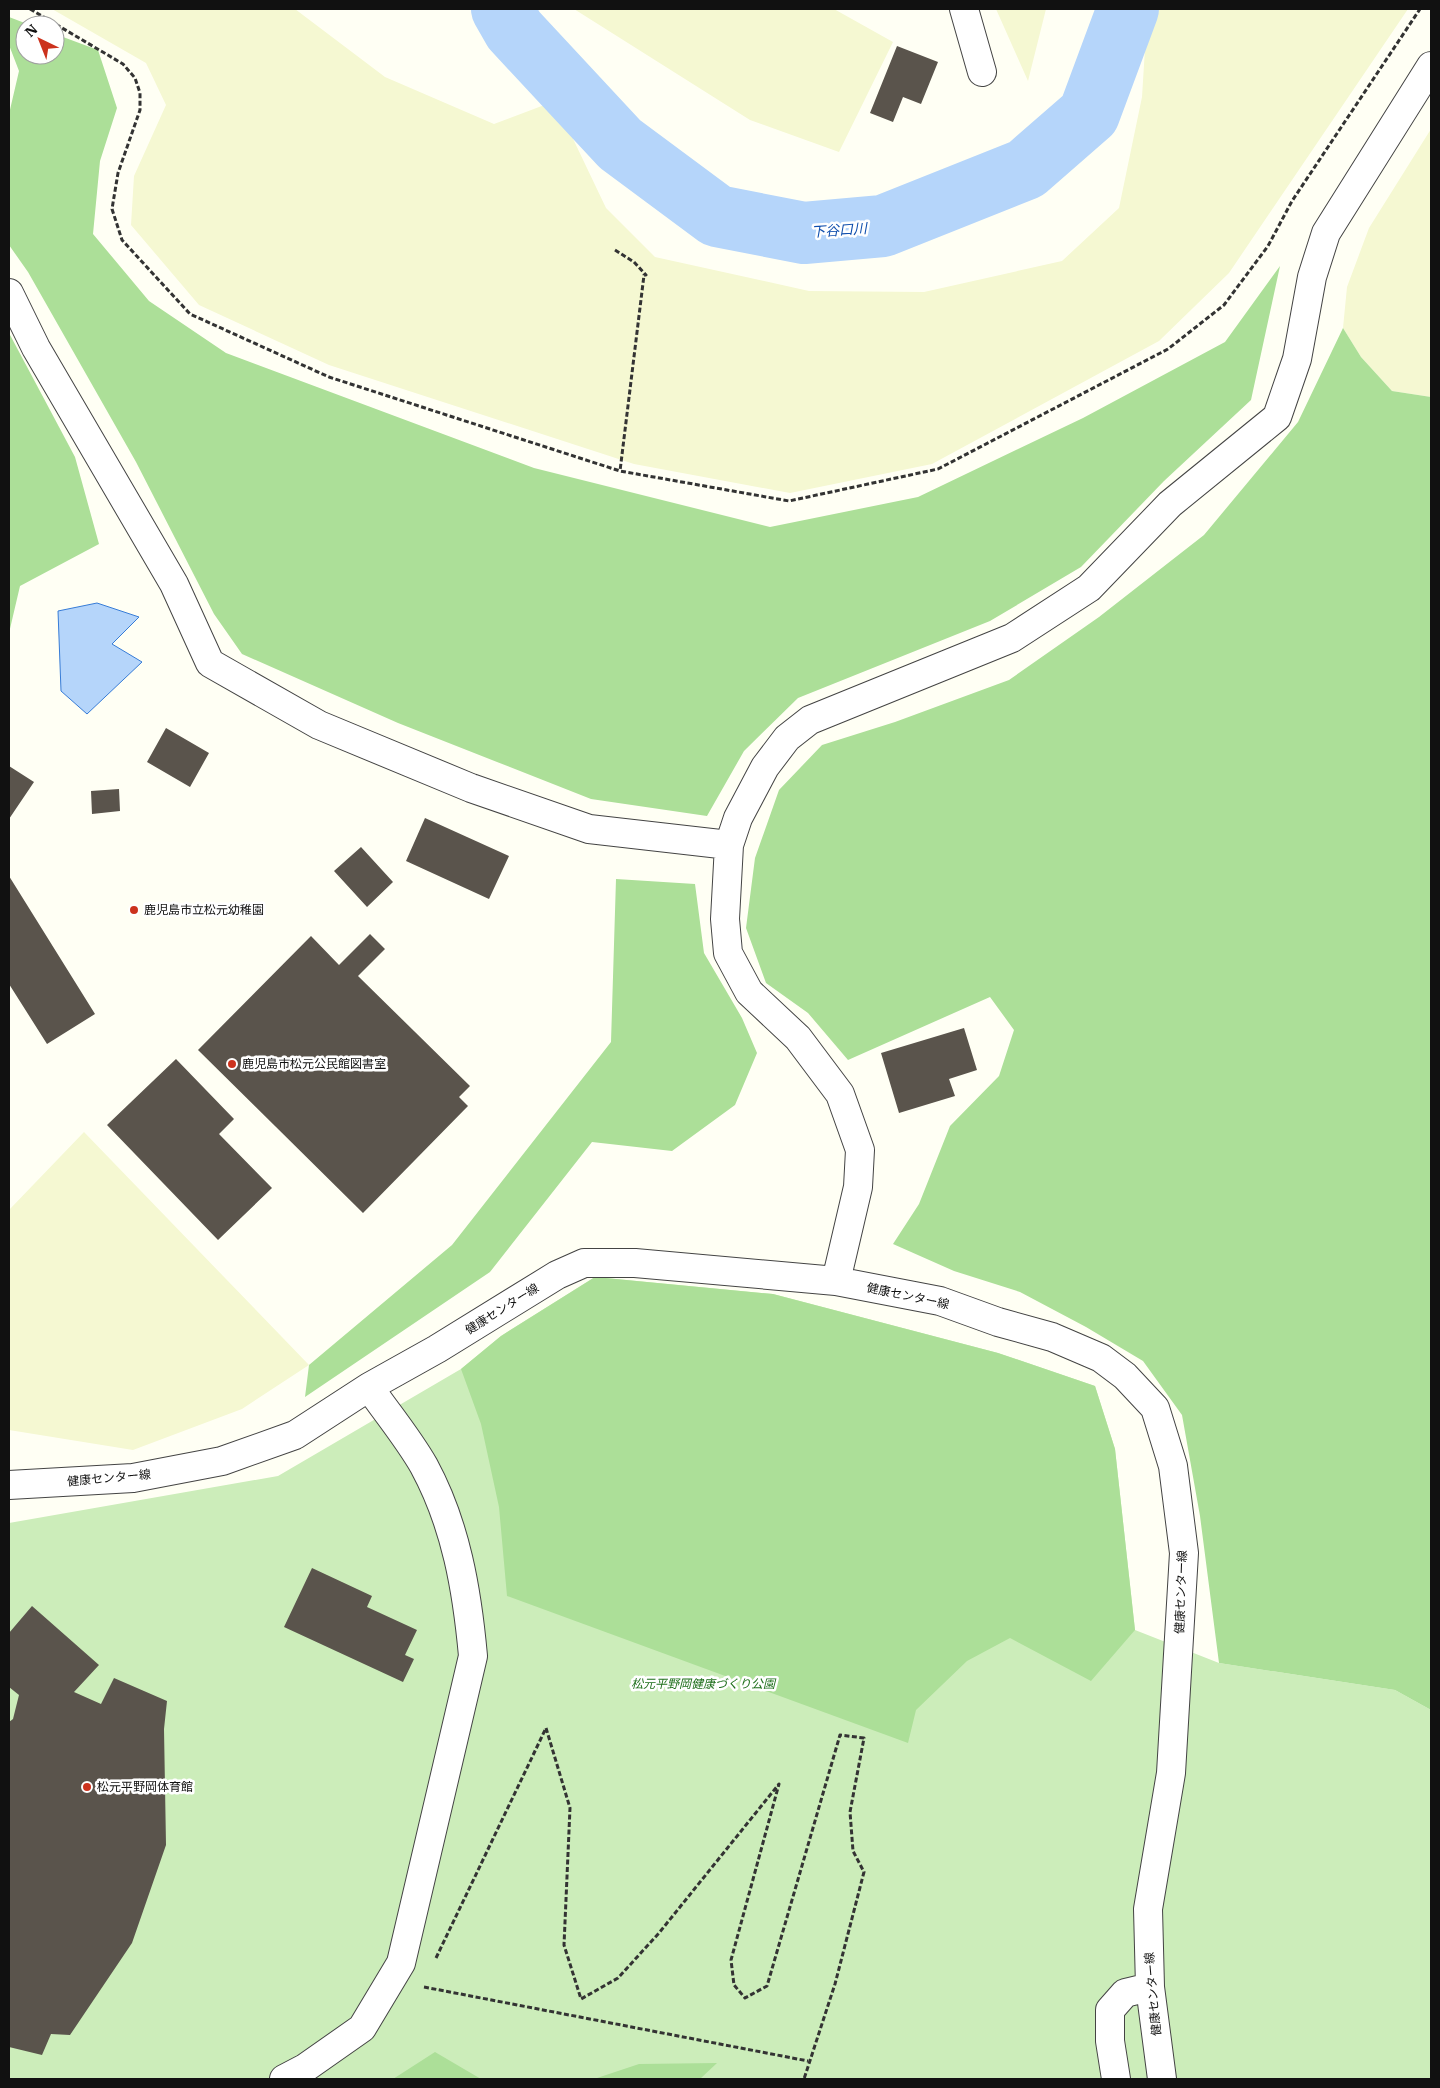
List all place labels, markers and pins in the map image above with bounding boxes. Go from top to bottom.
place label: 鹿児島市立松元幼稚園 [144,902,264,917]
marker: 鹿児島市立松元幼稚園 [128,904,140,916]
place label: 鹿児島市松元公民館図書室 [242,1056,386,1071]
marker: 鹿児島市松元公民館図書室 [226,1058,238,1070]
place label: 松元平野岡体育館 [97,1779,193,1794]
marker: 松元平野岡体育館 [81,1781,93,1793]

